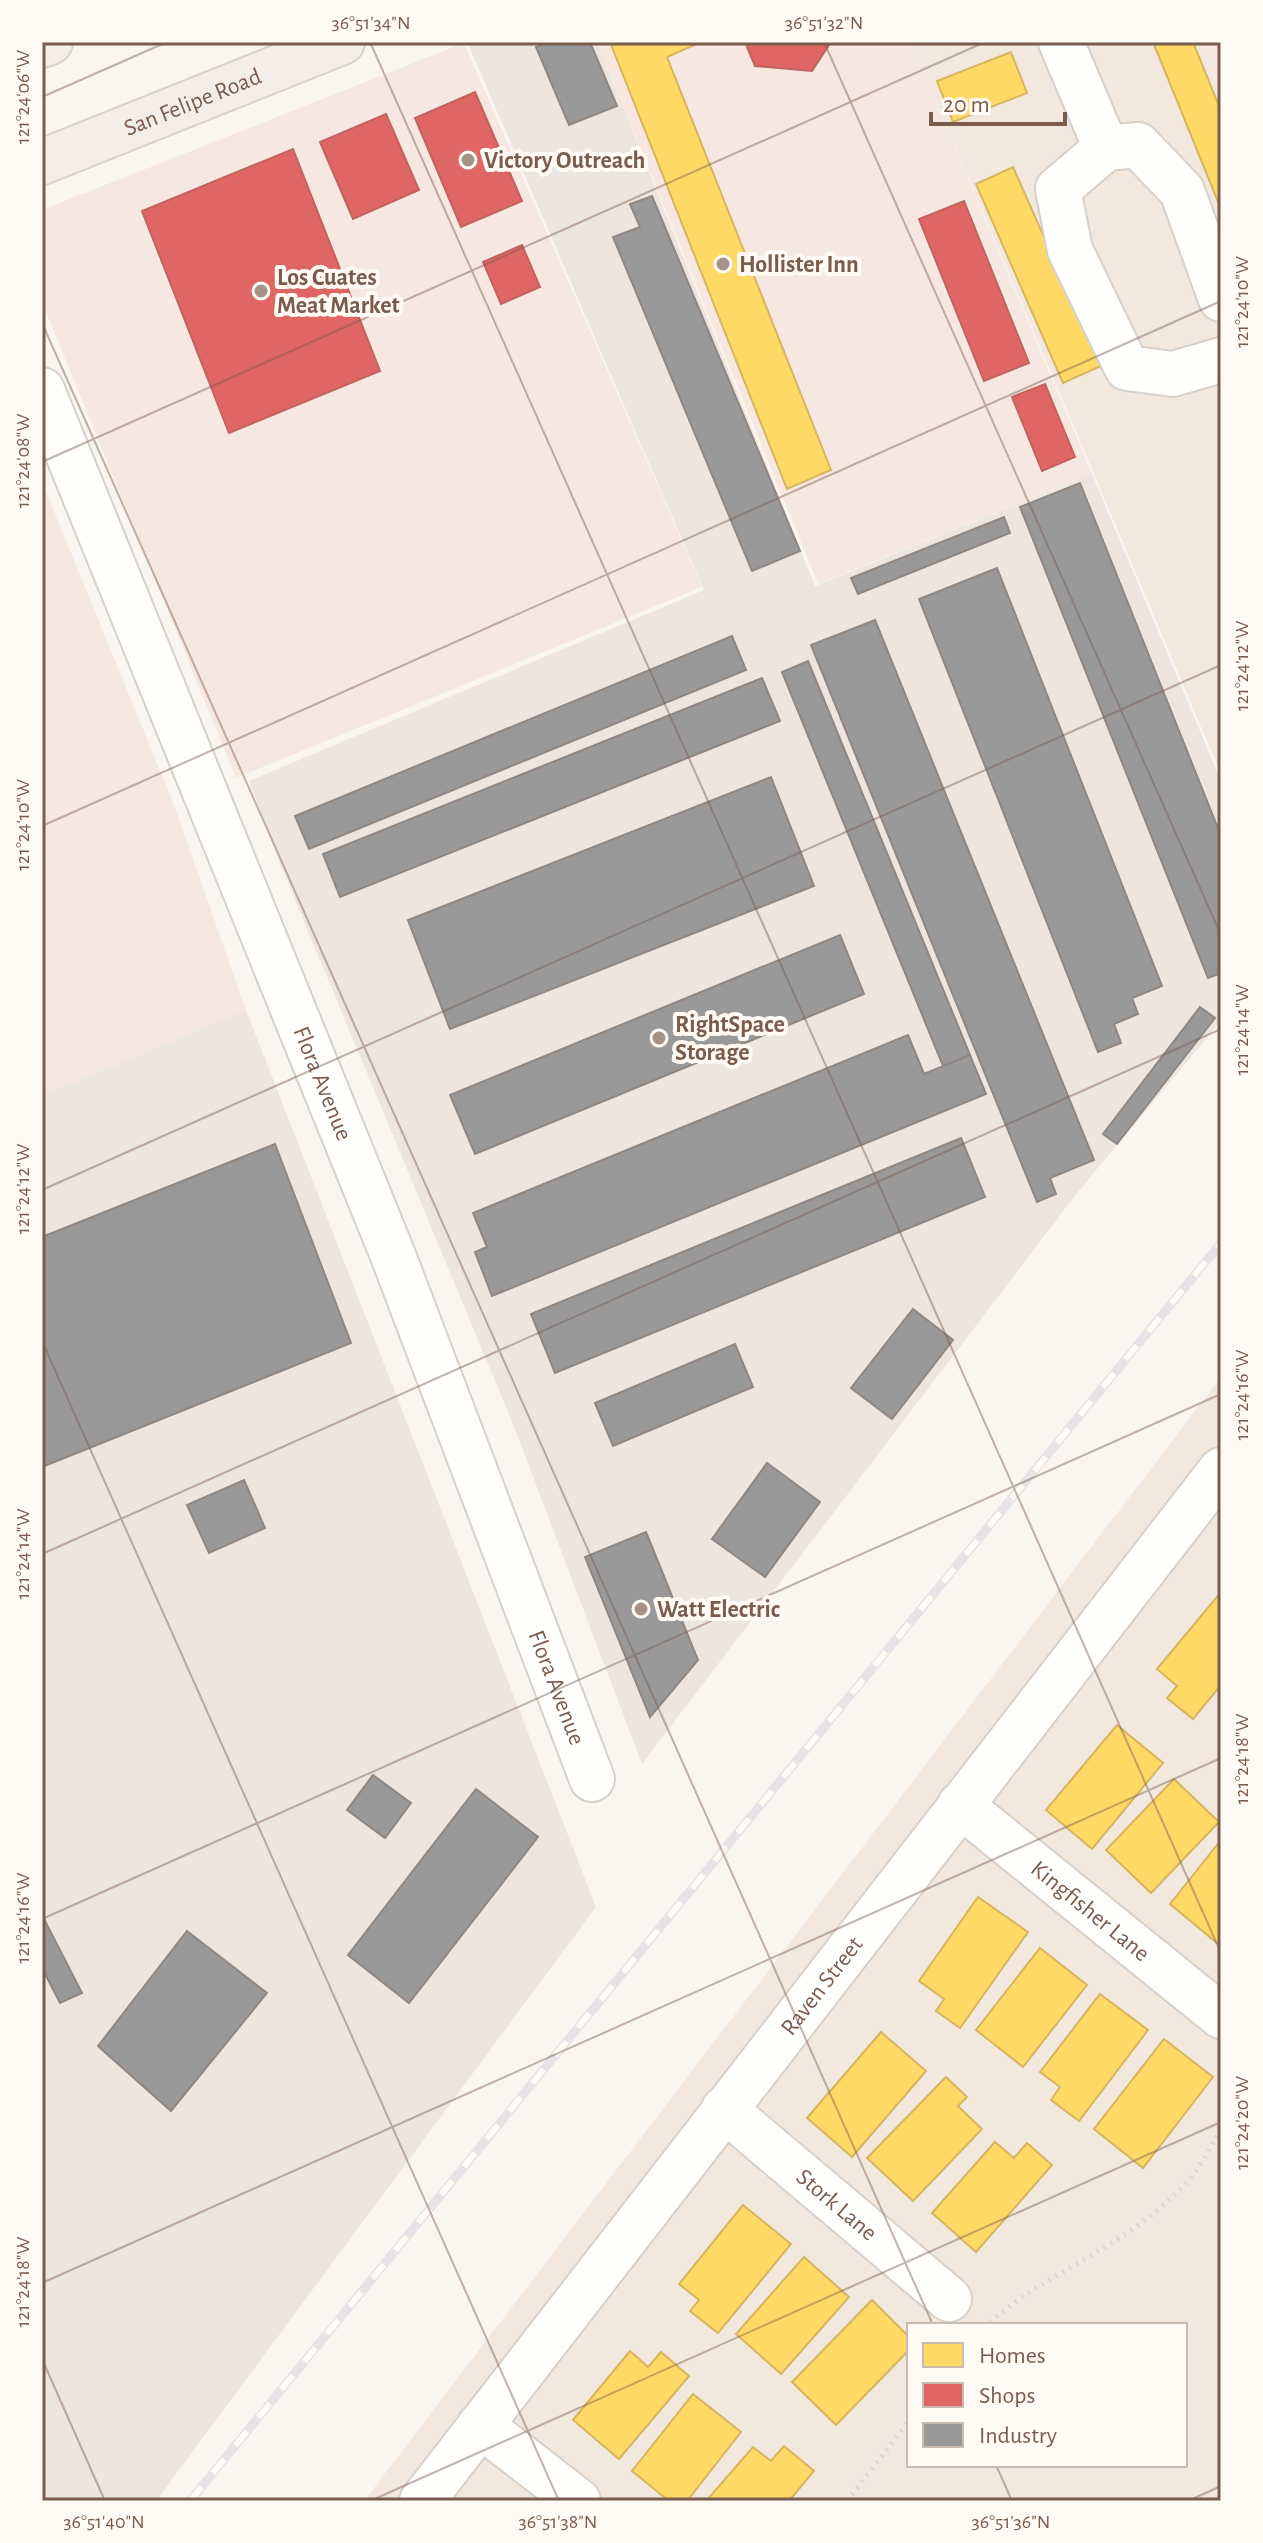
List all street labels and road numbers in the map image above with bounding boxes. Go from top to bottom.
street label: San Felipe Road [121,65,265,141]
street label: Flora Avenue [288,1023,356,1144]
street label: Flora Avenue [524,1627,589,1748]
street label: Kingfisher Lane [1026,1857,1154,1966]
street label: Raven Street [777,1932,868,2040]
street label: Stork Lane [792,2165,881,2246]

